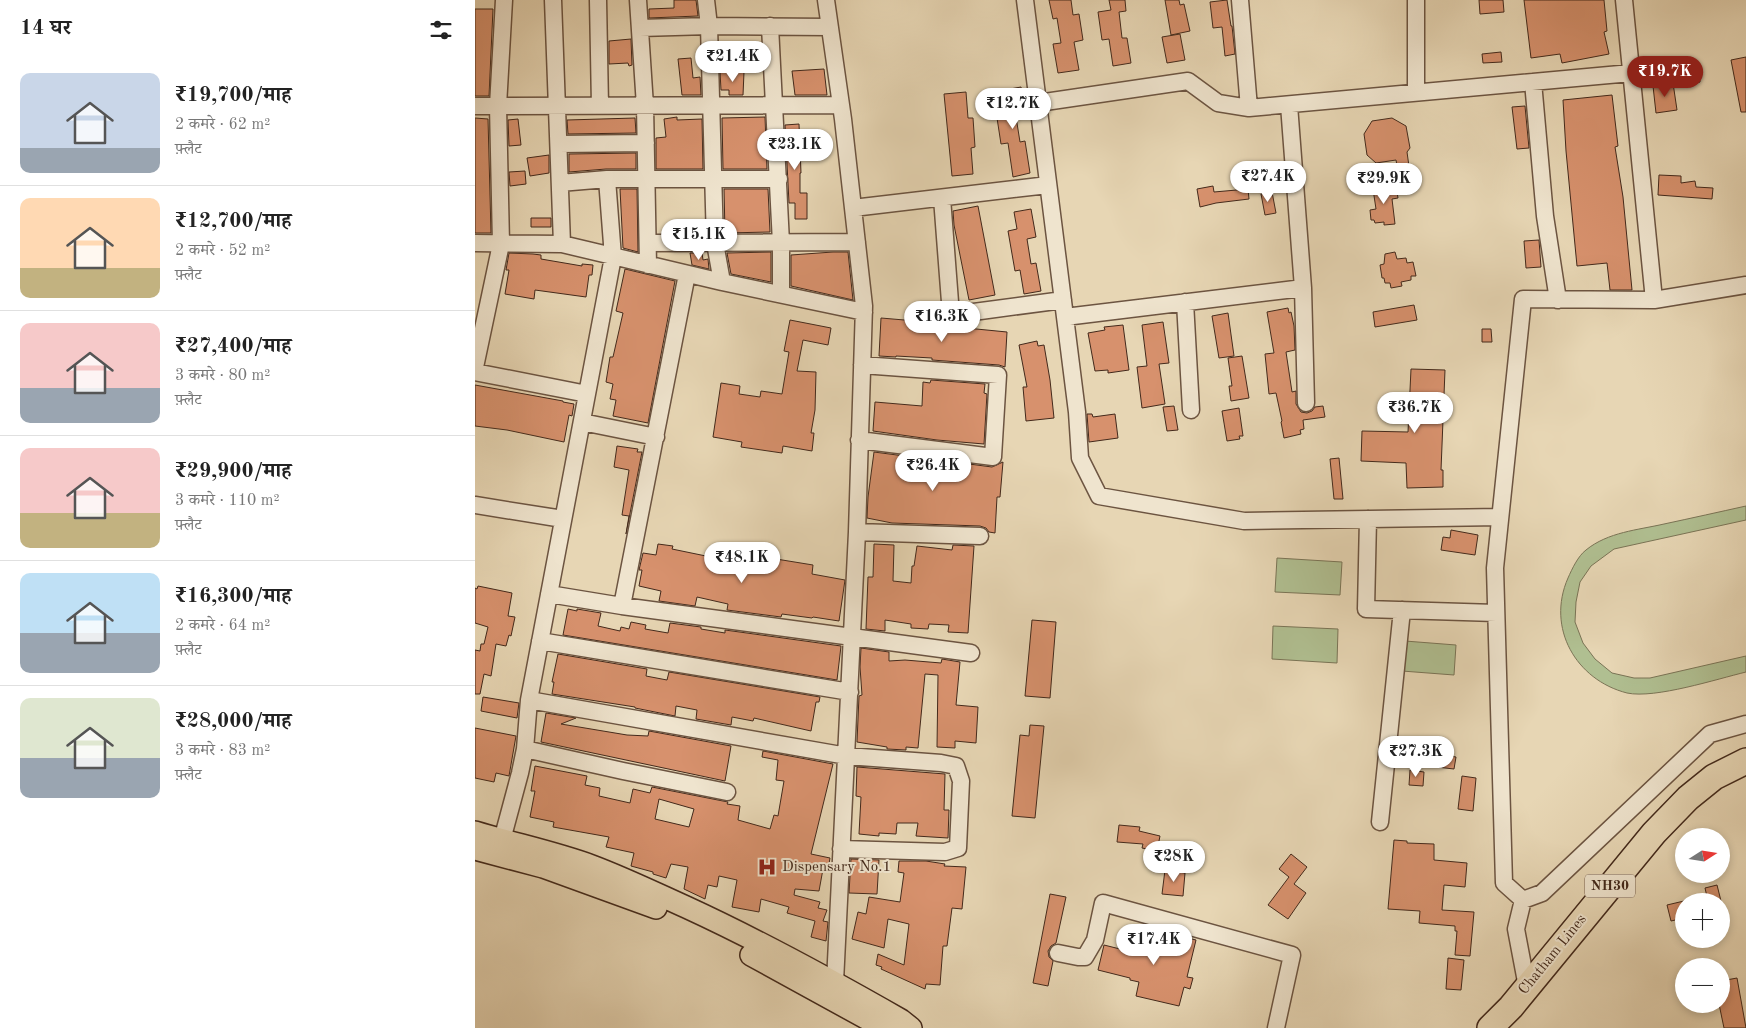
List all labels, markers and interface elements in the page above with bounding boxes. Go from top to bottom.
icon: filters [427,16,455,44]
text: 14 घर [20,18,71,39]
pin: ₹21.4K [692,41,774,83]
text: ₹21.4K [706,49,760,65]
pin: ₹19.7K [1624,56,1706,98]
text: ₹19.7K [1638,64,1692,80]
text: ₹19,700/माह [175,85,292,106]
pin: ₹12.7K [972,88,1054,130]
icon: home [60,93,120,153]
text: ₹12.7K [986,96,1040,112]
text: 2 कमरे · 62 m² [175,117,270,133]
pin: ₹23.1K [754,128,836,171]
text: ₹23.1K [768,137,822,153]
text: फ़्लैट [175,142,202,158]
pin: ₹27.4K [1227,160,1309,203]
pin: ₹29.9K [1343,162,1425,205]
text: ₹27.4K [1241,169,1295,185]
text: ₹29.9K [1357,171,1411,187]
text: ₹12,700/माह [175,211,292,232]
icon: home [60,218,120,278]
pin: ₹15.1K [658,218,740,261]
text: ₹15.1K [672,227,726,243]
text: 2 कमरे · 52 m² [175,243,270,259]
text: फ़्लैट [175,268,202,284]
pin: ₹16.3K [901,300,983,343]
text: ₹16.3K [915,309,969,325]
text: ₹27,400/माह [175,336,292,357]
icon: home [60,343,120,403]
text: 3 कमरे · 80 m² [175,368,270,384]
pin: ₹36.7K [1374,392,1456,434]
text: फ़्लैट [175,393,202,409]
text: ₹36.7K [1388,400,1442,416]
pin: ₹26.4K [892,450,974,492]
text: ₹26.4K [906,458,960,474]
text: ₹29,900/माह [175,461,292,482]
icon: home [60,468,120,528]
text: 3 कमरे · 110 m² [175,493,280,509]
text: फ़्लैट [175,518,202,534]
pin: ₹48.1K [701,542,783,584]
text: ₹48.1K [715,550,769,566]
text: ₹16,300/माह [175,586,292,607]
icon: home [60,593,120,653]
text: 2 कमरे · 64 m² [175,618,270,634]
text: फ़्लैट [175,643,202,659]
text: ₹28,000/माह [175,711,292,732]
icon: home [60,718,120,778]
pin: ₹27.3K [1375,736,1457,778]
text: 3 कमरे · 83 m² [175,743,270,759]
text: ₹27.3K [1389,744,1443,760]
text: फ़्लैट [175,768,202,784]
north arrow [1675,828,1730,882]
map controls [1675,828,1730,1013]
pin: ₹28K [1144,840,1204,883]
text: ₹28K [1154,849,1194,865]
hospital icon: Dispensary No.1 [756,856,778,878]
place label: Dispensary No.1 [782,860,891,875]
road number: NH30 [1585,874,1635,898]
button: + [1675,893,1730,948]
street label: Chatham Lines [1516,912,1590,998]
pin: ₹17.4K [1113,924,1195,966]
text: ₹17.4K [1127,932,1181,948]
button: − [1675,958,1730,1013]

